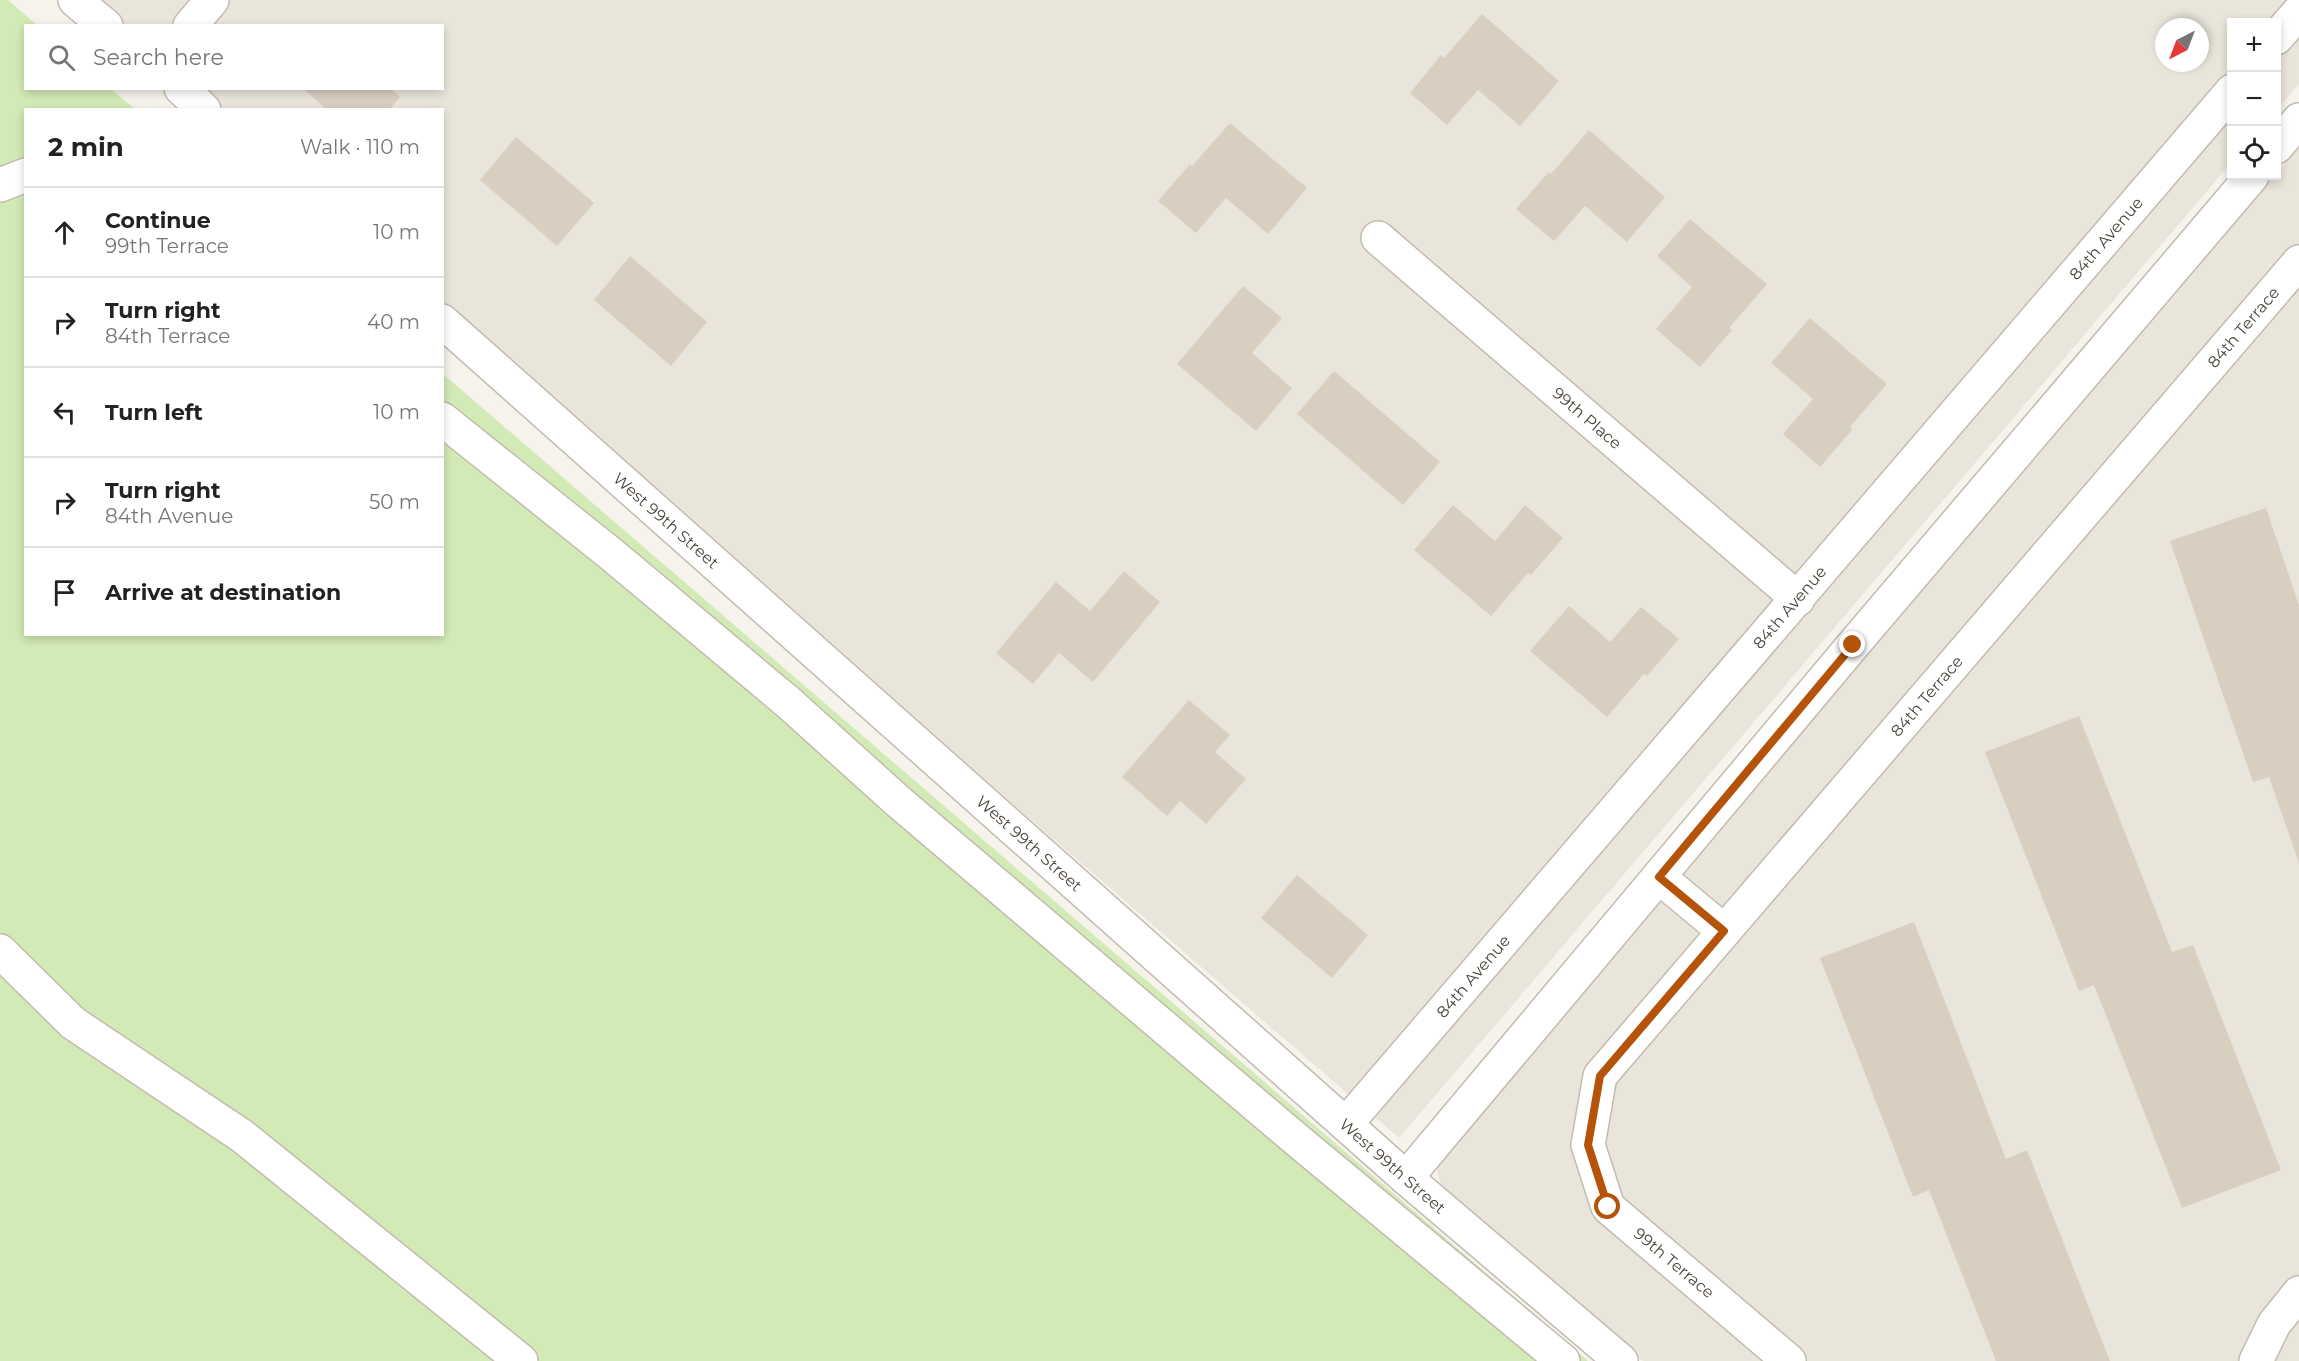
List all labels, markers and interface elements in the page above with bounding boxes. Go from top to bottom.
north arrow [2155,18,2209,72]
map controls [2227,18,2281,180]
button: + [2227,18,2281,72]
search box [24,24,444,90]
icon: search [45,41,78,74]
text: Search here [93,44,224,71]
button: − [2227,72,2281,126]
button: locate [2227,126,2281,180]
text: 2 min [48,131,124,163]
text: Walk · 110 m [300,135,420,159]
street label: 84th Avenue [2065,193,2146,283]
text: Continue [105,207,211,234]
icon: ahead [48,216,81,249]
text: 10 m [373,220,420,244]
text: 99th Terrace [105,234,229,258]
street label: 84th Terrace [2203,283,2283,371]
text: Turn right [105,297,220,324]
icon: right [48,306,81,339]
text: 40 m [367,310,420,334]
text: 84th Terrace [105,324,230,348]
street label: 99th Place [1549,383,1626,453]
icon: left [48,396,81,429]
text: Turn left [105,399,203,426]
text: 10 m [373,400,420,424]
street label: West 99th Street [610,468,723,572]
text: Turn right [105,477,220,504]
icon: right [48,486,81,519]
text: 50 m [369,490,420,514]
text: 84th Avenue [105,504,233,528]
street label: 84th Avenue [1749,562,1830,652]
icon: arrive [48,576,81,609]
text: Arrive at destination [105,579,341,606]
route end [1839,631,1865,657]
street label: 84th Terrace [1887,652,1966,740]
street label: West 99th Street [973,791,1086,895]
street label: 84th Avenue [1432,931,1514,1021]
street label: West 99th Street [1336,1114,1450,1218]
route start [1594,1193,1620,1219]
street label: 99th Terrace [1630,1224,1718,1302]

